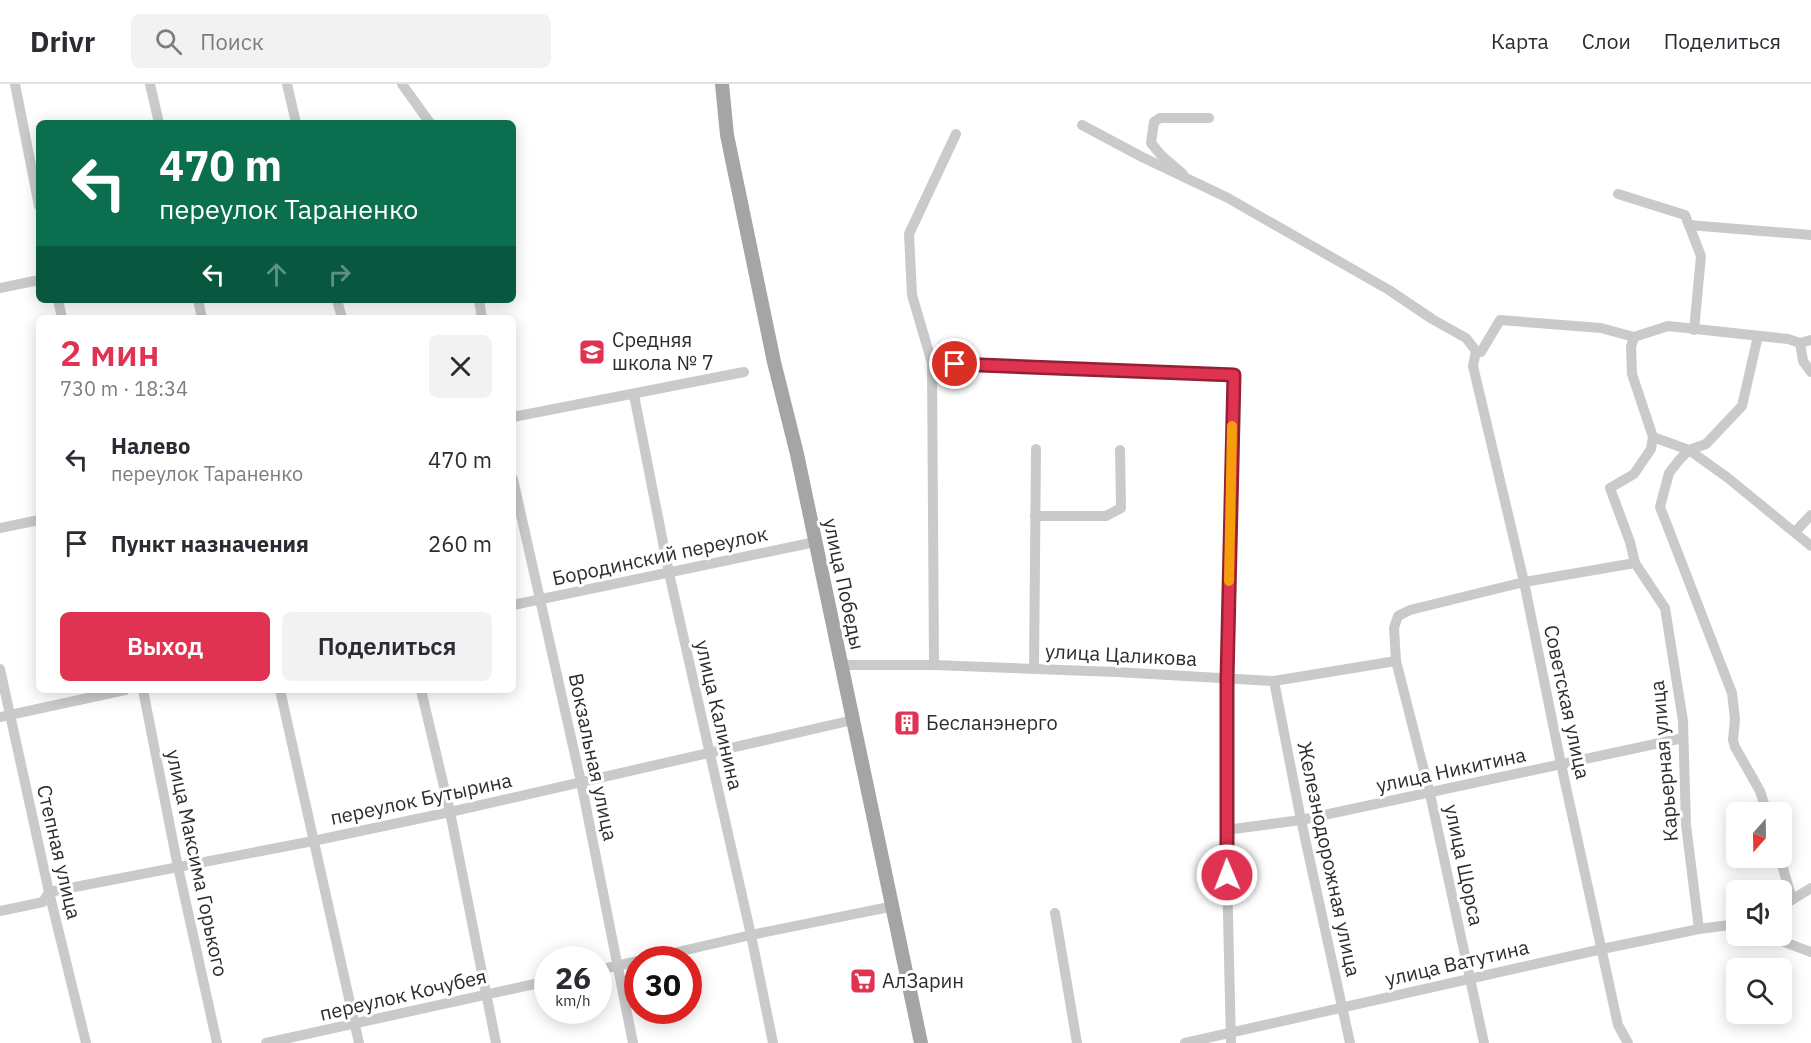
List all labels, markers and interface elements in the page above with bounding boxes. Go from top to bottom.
search box [131,14,551,68]
text: Drivr [30,23,95,60]
icon: search [152,25,185,58]
text: Поиск [200,27,264,56]
text: Карта [1491,27,1549,55]
text: Слои [1582,27,1631,55]
text: Поделиться [1664,27,1781,55]
text: 470 m [159,138,282,193]
icon: left [60,144,138,222]
text: переулок Тараненко [159,191,418,226]
icon: left [197,258,230,291]
icon: ahead [260,258,293,291]
icon: right [323,258,356,291]
place label: Средняя школа № 7 [612,326,714,376]
text: 2 мин [60,329,159,376]
button: close [429,335,492,398]
school or university icon: Средняя школа № 7 [577,337,607,367]
pin [929,338,980,389]
icon: arrive [938,347,971,380]
text: 730 m · 18:34 [60,375,188,402]
text: Налево [111,431,190,460]
icon: left [60,443,93,476]
text: 470 m [428,445,492,474]
text: переулок Тараненко [111,460,303,487]
street label: улица Победы [817,516,872,652]
street label: Бородинский переулок [550,519,770,592]
icon: arrive [60,527,93,560]
text: Пункт назначения [111,529,309,558]
text: 260 m [428,529,492,558]
button: Выход [60,612,270,681]
button: Поделиться [282,612,492,681]
street label: Советская улица [1538,622,1597,782]
street label: улица Калинина [689,637,750,793]
street label: улица Цаликова [1044,637,1198,672]
street label: Вокзальная улица [563,671,625,844]
street label: Карьерная улица [1643,679,1684,843]
building icon: Бесланэнерго [892,708,922,738]
place label: Бесланэнерго [926,709,1058,736]
street label: Железнодорожная улица [1291,739,1368,979]
street label: улица Никитина [1374,740,1529,799]
street label: улица Максима Горького [160,747,235,979]
street label: переулок Бутырина [328,766,515,831]
street label: Степная улица [31,782,88,922]
street label: улица Щорса [1438,802,1491,928]
north arrow [1726,802,1792,868]
map controls [1726,802,1792,1024]
position arrow [1195,843,1259,907]
button: sound [1726,880,1792,946]
street label: улица Ватутина [1382,933,1532,992]
speed limit sign: 30 [624,946,702,1024]
text: 26 [555,958,591,997]
button: search [1726,958,1792,1024]
street label: переулок Кочубея [317,962,489,1027]
supermarket icon: АлЗарин [848,966,878,996]
place label: АлЗарин [882,967,964,994]
text: km/h [555,991,591,1010]

